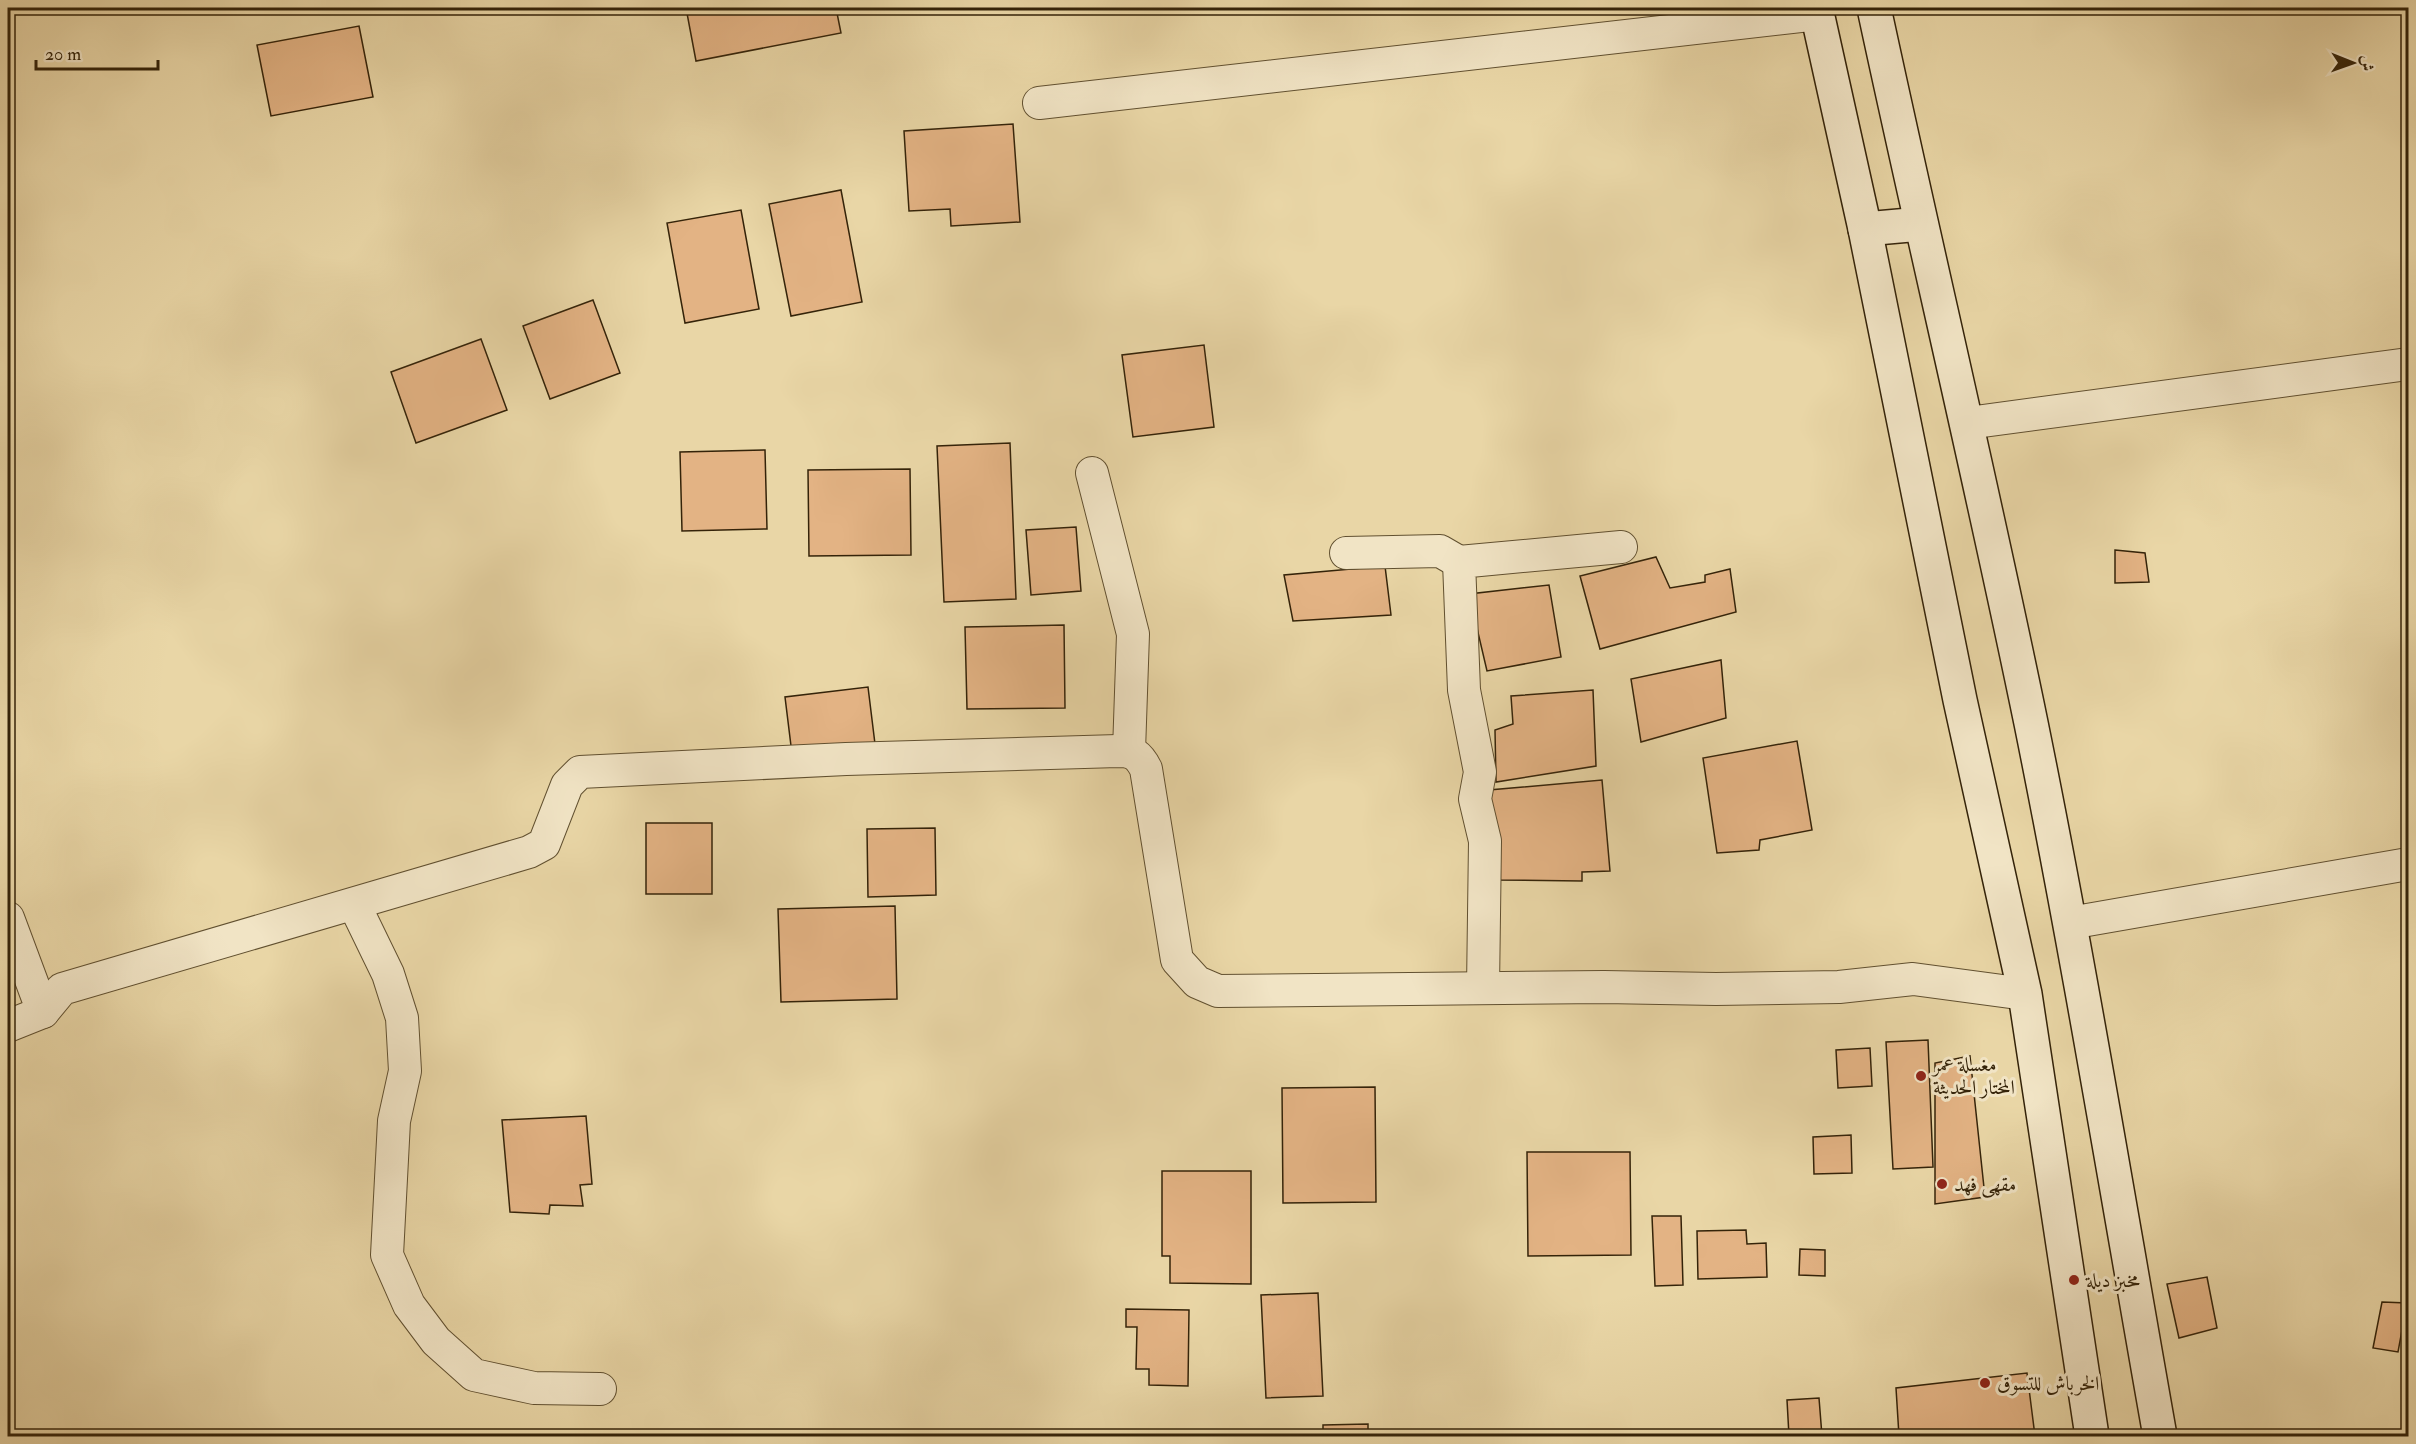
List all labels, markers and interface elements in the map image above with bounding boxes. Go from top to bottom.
scale bar [36,33,158,71]
north arrow [2323,33,2383,93]
text: 20 m [45,43,81,66]
text: ش [2357,55,2377,71]
place label: مغسلة عمر المختار الحديثة [1931,1052,2015,1100]
marker: مغسلة عمر المختار الحديثة [1914,1069,1928,1083]
place label: مقهى فهد [1954,1172,2016,1198]
marker: مقهى فهد [1935,1177,1949,1191]
place label: مخبز ديلة [2085,1268,2140,1293]
marker: مخبز ديلة [2067,1273,2081,1287]
place label: الخرباش للتسوق [1997,1371,2099,1396]
marker: الخرباش للتسوق [1978,1376,1992,1390]

